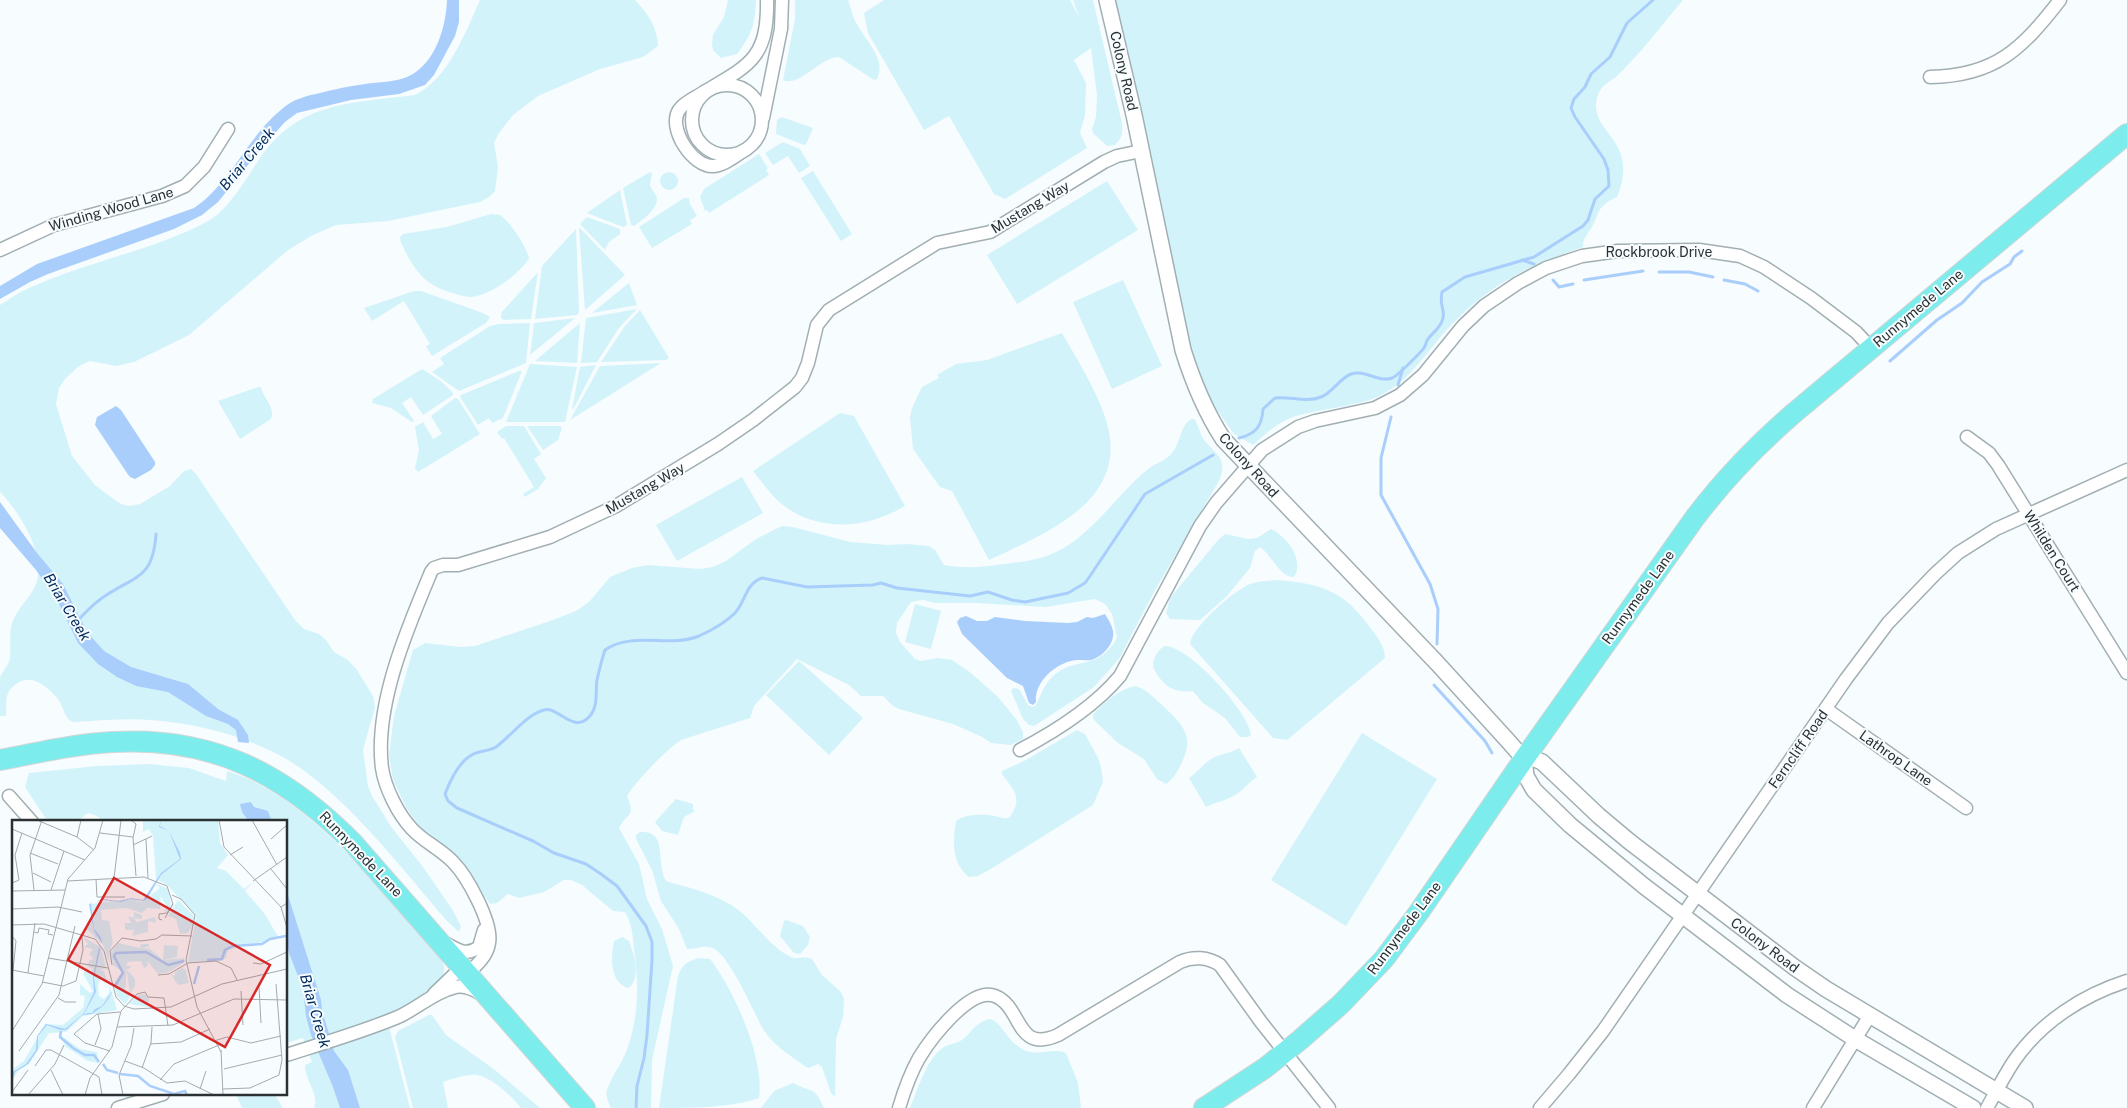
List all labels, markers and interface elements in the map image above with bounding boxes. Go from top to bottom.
street label: Colony Road [1107,30,1141,112]
water label: Briar Creek [216,123,278,193]
street label: Mustang Way [988,177,1072,237]
street label: Winding Wood Lane [47,184,175,234]
street label: Rockbrook Drive [1606,244,1712,260]
street label: Runnymede Lane [1870,266,1966,350]
street label: Colony Road [1216,429,1282,501]
street label: Mustang Way [603,459,688,517]
street label: Whilden Court [2021,507,2083,595]
street label: Runnymede Lane [1599,547,1677,647]
water label: Briar Creek [41,570,95,645]
street label: Ferncliff Road [1765,707,1831,791]
street label: Lathrop Lane [1856,727,1936,789]
street label: Runnymede Lane [316,808,406,900]
inset map [12,820,288,1096]
street label: Runnymede Lane [1364,878,1444,978]
street label: Colony Road [1728,914,1802,976]
water label: Briar Creek [297,972,334,1051]

